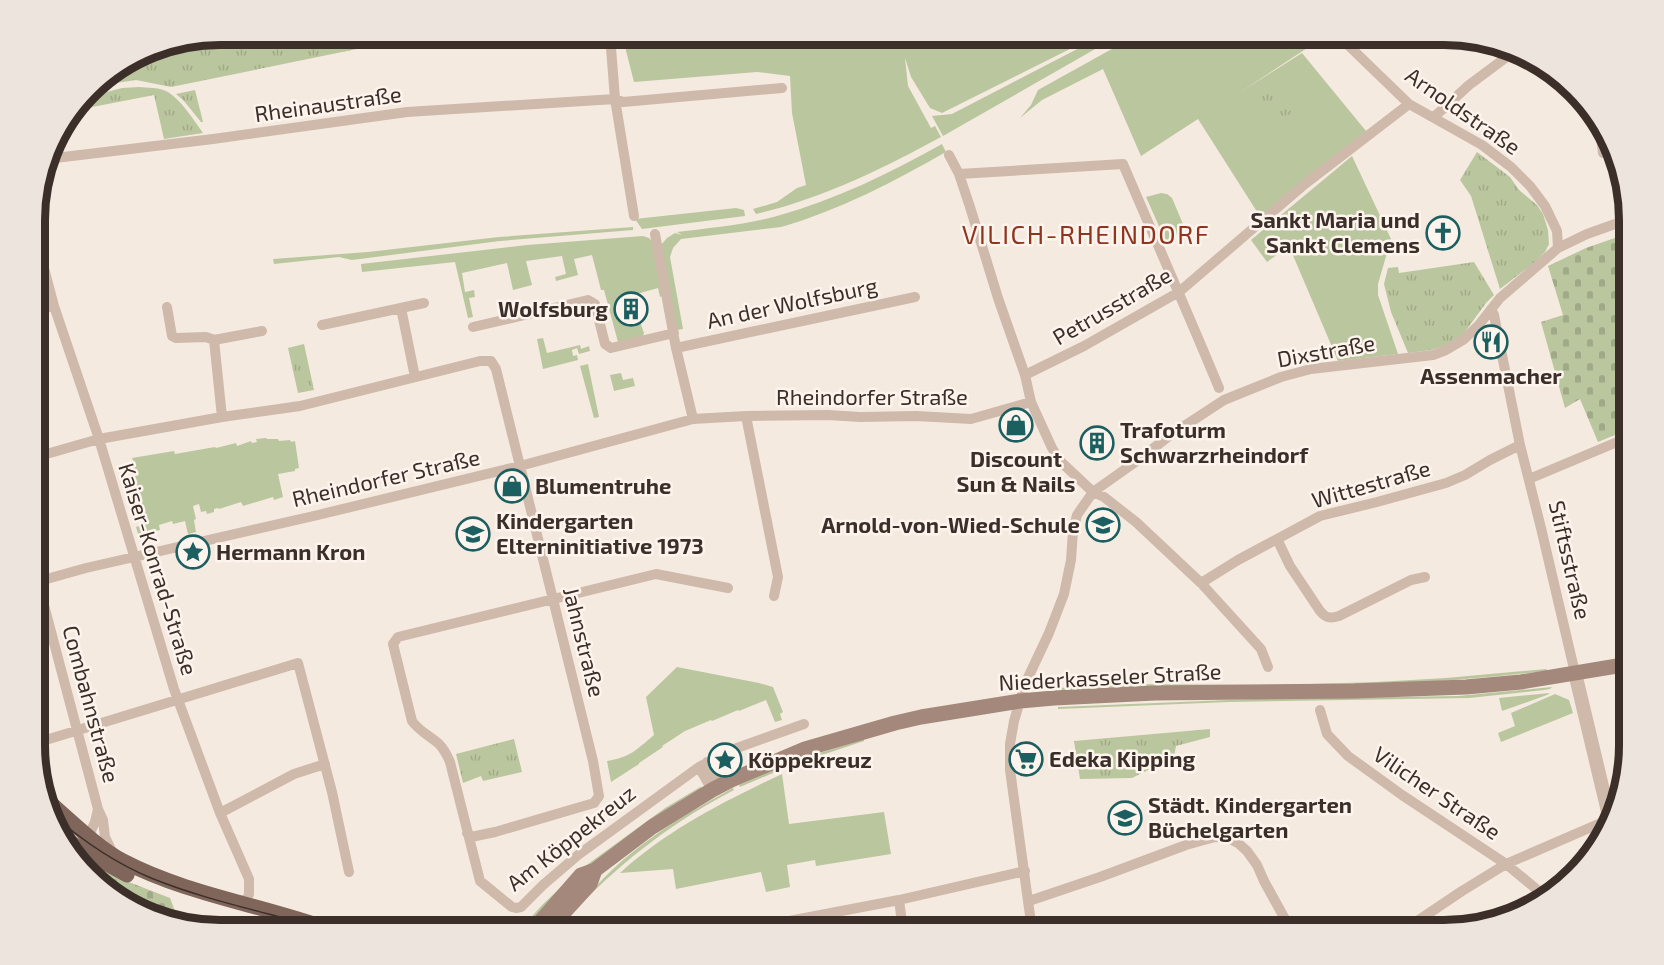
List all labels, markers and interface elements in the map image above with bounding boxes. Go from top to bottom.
street label: Arnoldstraße [1401,61,1526,159]
street label: Rheinaustraße [253,80,403,126]
place label: Sankt Maria und Sankt Clemens [1250,206,1420,257]
church icon: Sankt Maria und Sankt Clemens [1425,215,1461,251]
district label: VILICH-RHEINDORF [962,218,1210,249]
street label: Petrusstraße [1048,261,1175,350]
street label: An der Wolfsburg [704,271,880,333]
building icon: Wolfsburg [613,291,649,327]
place label: Wolfsburg [498,295,608,321]
restaurant icon: Assenmacher [1473,324,1509,360]
street label: Dixstraße [1275,329,1377,371]
place label: Assenmacher [1420,362,1562,388]
street label: Rheindorfer Straße [776,383,968,409]
shop icon: Discount Sun & Nails [998,407,1034,443]
place label: Trafoturm Schwarzrheindorf [1120,416,1309,467]
building icon: Trafoturm Schwarzrheindorf [1079,425,1115,461]
street label: Rheindorfer Straße [289,443,482,511]
place label: Discount Sun & Nails [957,445,1075,496]
street label: Wittestraße [1308,454,1433,512]
street label: Kaiser-Konrad-Straße [114,459,204,678]
shop icon: Blumentruhe [494,468,530,504]
place label: Blumentruhe [535,472,671,498]
street label: Stiftsstraße [1545,498,1597,622]
place label: Kindergarten Elterninitiative 1973 [496,507,704,558]
school or university icon: Arnold-von-Wied-Schule [1085,507,1121,543]
place label: Arnold-von-Wied-Schule [821,511,1080,537]
school or university icon: Kindergarten Elterninitiative 1973 [455,516,491,552]
place icon: Hermann Kron [175,534,211,570]
place label: Hermann Kron [216,538,365,564]
street label: Jahnstraße [559,584,611,699]
street label: Combahnstraße [58,622,125,785]
street label: Niederkasseler Straße [998,657,1222,695]
street label: Vilicher Straße [1369,740,1506,844]
supermarket icon: Edeka Kipping [1008,741,1044,777]
place icon: Köppekreuz [707,742,743,778]
place label: Edeka Kipping [1049,745,1196,771]
place label: Köppekreuz [748,746,872,772]
street label: Am Köppekreuz [501,779,640,895]
place label: Städt. Kindergarten Büchelgarten [1148,791,1352,842]
school or university icon: Städt. Kindergarten Büchelgarten [1107,800,1143,836]

